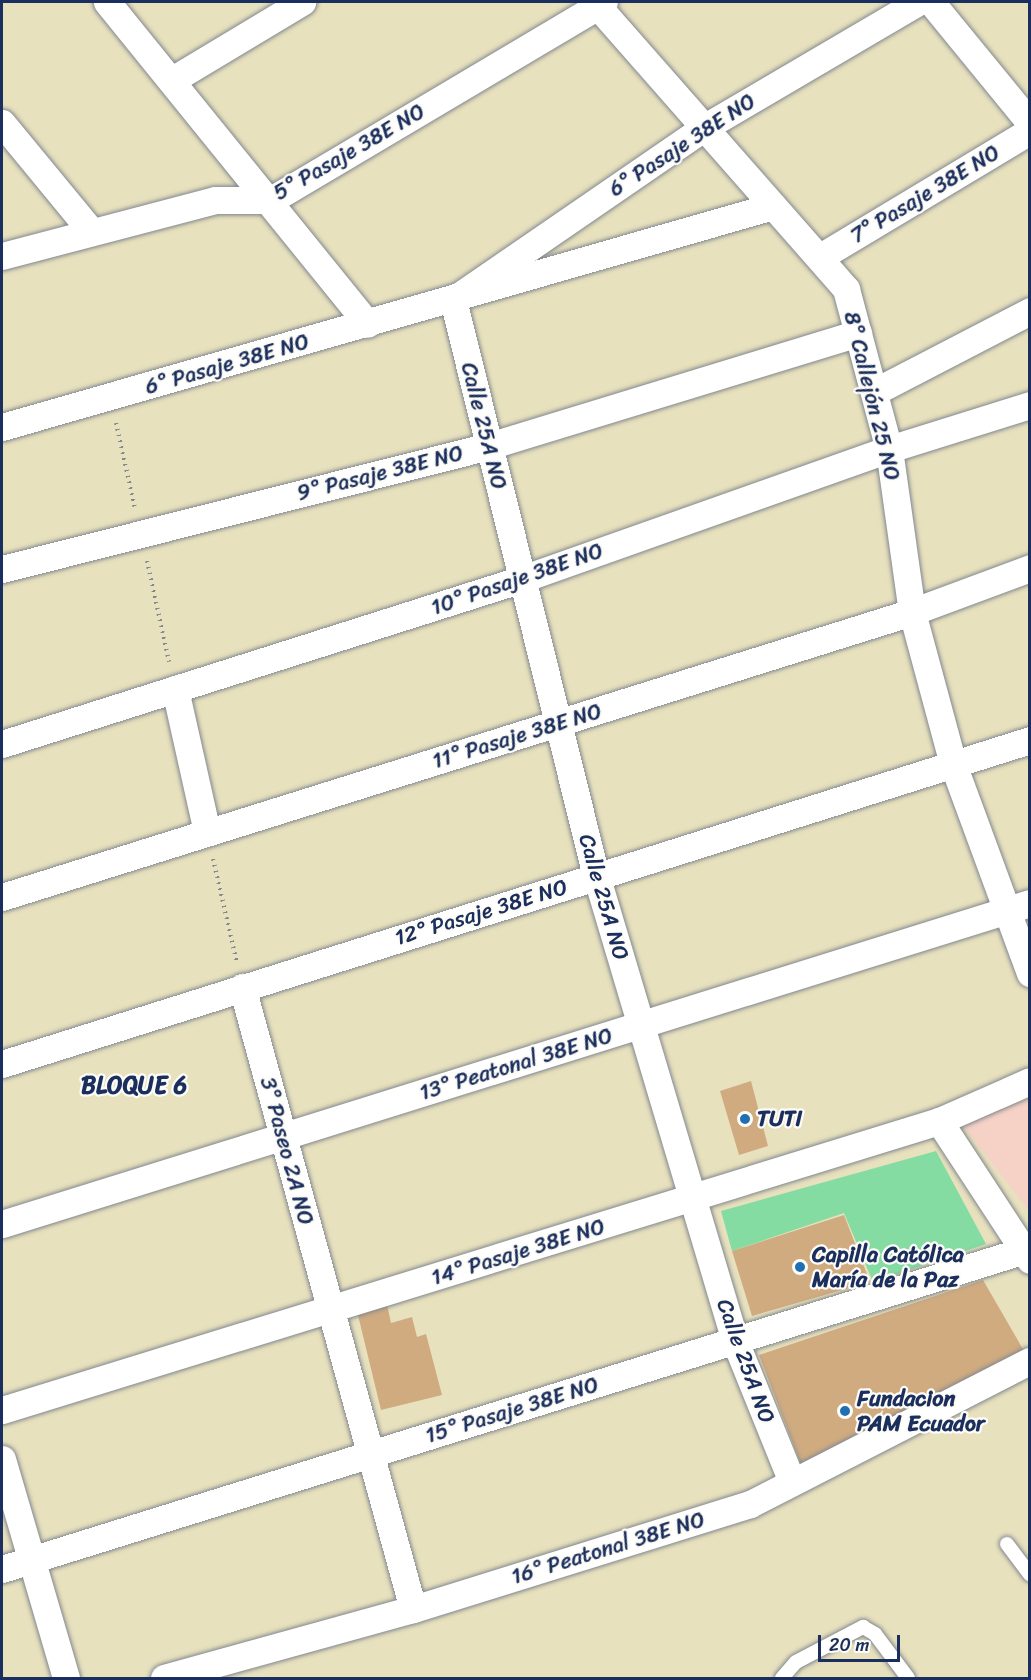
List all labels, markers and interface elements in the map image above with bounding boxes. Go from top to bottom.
street label: 6° Pasaje 38E NO [604,88,760,202]
street label: 5° Pasaje 38E NO [269,98,429,206]
street label: 7° Pasaje 38E NO [846,139,1004,249]
street label: 8° Callejón 25 NO [838,309,906,483]
street label: 6° Pasaje 38E NO [142,328,312,400]
street label: Calle 25A NO [455,360,513,492]
street label: 9° Pasaje 38E NO [294,440,466,506]
street label: 10° Pasaje 38E NO [427,537,607,621]
street label: 11° Pasaje 38E NO [429,698,605,774]
street label: Calle 25A NO [573,831,635,963]
street label: 12° Pasaje 38E NO [392,873,570,951]
street label: 13° Peatonal 38E NO [416,1022,616,1106]
district label: BLOQUE 6 [81,1072,187,1100]
street label: 3° Paseo 2A NO [255,1074,319,1228]
place label: TUTI [757,1106,802,1132]
marker: TUTI [738,1112,752,1126]
street label: 14° Pasaje 38E NO [428,1213,608,1291]
place label: Capilla Católica María de la Paz [812,1241,964,1292]
marker: Capilla Católica María de la Paz [793,1260,807,1274]
street label: Calle 25A NO [711,1295,781,1427]
street label: 15° Pasaje 38E NO [422,1371,602,1449]
place label: Fundacion PAM Ecuador [857,1385,985,1436]
marker: Fundacion PAM Ecuador [838,1404,852,1418]
street label: 16° Peatonal 38E NO [508,1506,708,1590]
scale bar [821,1623,904,1661]
text: 20 m [829,1629,869,1661]

